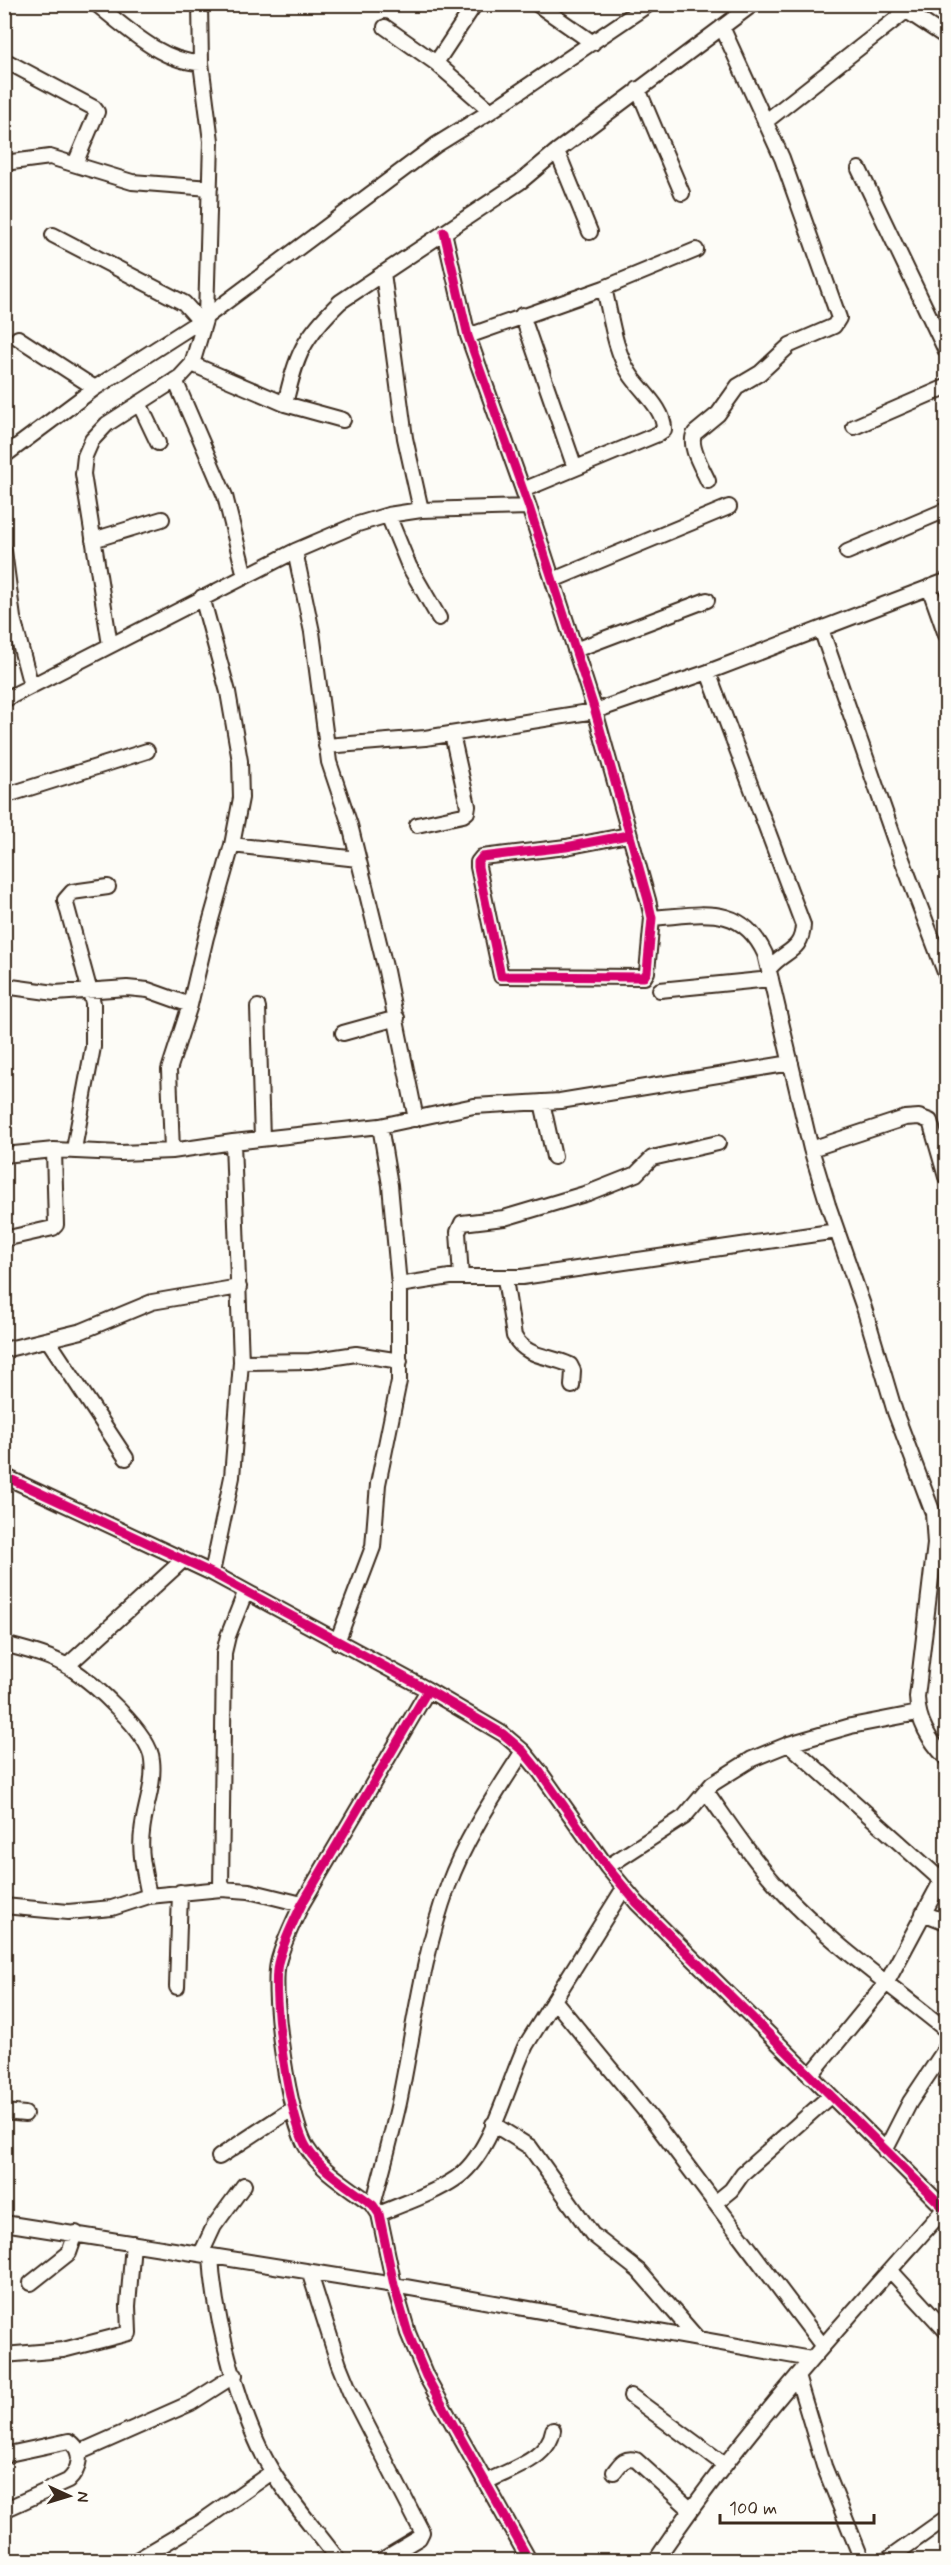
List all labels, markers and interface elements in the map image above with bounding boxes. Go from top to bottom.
north arrow [39,2466,99,2526]
scale bar [720,2487,874,2525]
text: N [72,2491,93,2503]
text: 100 m [729,2497,777,2521]

